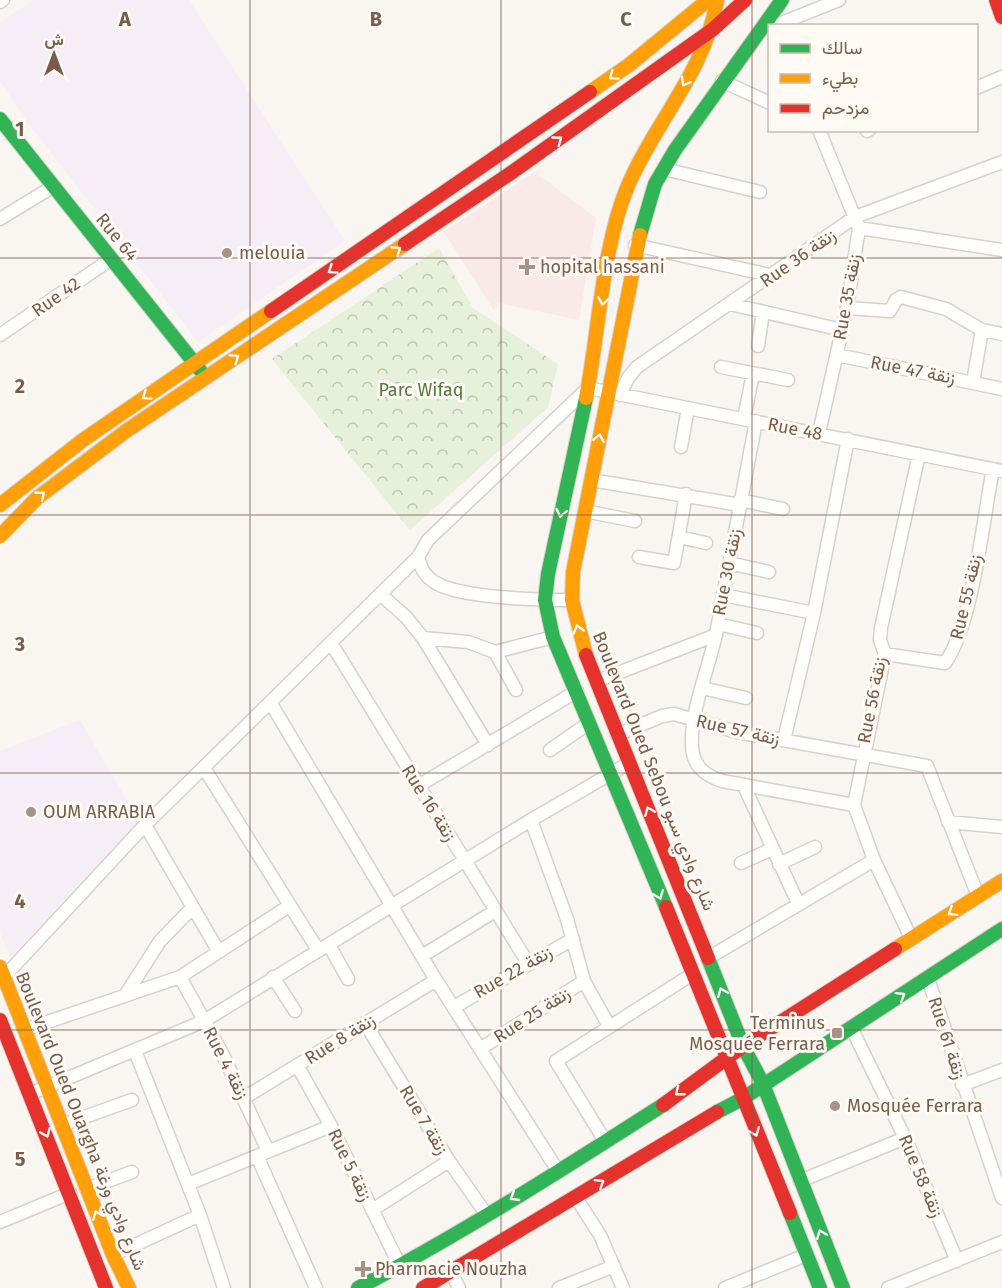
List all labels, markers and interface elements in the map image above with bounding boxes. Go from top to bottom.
text: A [118,7,132,31]
text: B [370,7,382,31]
text: C [620,7,632,31]
north arrow [24,24,84,84]
legend [768,24,978,132]
text: ش [44,30,64,49]
text: سالك [822,37,862,59]
text: بطيء [822,67,858,93]
one-way arrow [609,69,620,80]
one-way arrow [680,75,692,86]
text: مزدحم [822,97,869,120]
text: 1 [15,117,25,141]
one-way arrow [551,136,562,147]
street label: Rue 64 [91,209,143,266]
street label: Rue 36 زنقة [756,224,840,292]
place label: melouia [239,242,305,264]
marker: melouia [220,246,234,260]
one-way arrow [390,246,401,257]
street label: Rue 35 زنقة [829,252,865,342]
place label: hopital hassani [540,256,665,278]
marker: hopital hassani [518,258,536,276]
one-way arrow [327,263,338,274]
street label: Rue 42 [28,272,85,322]
one-way arrow [598,297,610,306]
street label: Rue 47 زنقة [869,351,957,389]
one-way arrow [229,354,239,366]
text: 2 [15,374,25,398]
park label: Parc Wifaq [378,379,464,401]
one-way arrow [142,389,153,400]
street label: Rue 48 [766,413,824,445]
one-way arrow [592,433,605,443]
one-way arrow [35,492,46,503]
one-way arrow [555,508,568,518]
street label: Rue 30 زنقة [708,527,746,617]
street label: Rue 55 زنقة [945,552,987,642]
one-way arrow [573,625,585,635]
street label: Boulevard Oued Sebou شارع وادي سبو [584,628,720,915]
text: 3 [14,632,25,656]
street label: Rue 56 زنقة [853,655,891,745]
street label: Rue 57 زنقة [694,710,782,750]
street label: Rue 16 زنقة [397,761,461,845]
place label: OUM ARRABIA [43,801,156,823]
marker: OUM ARRABIA [24,805,38,819]
one-way arrow [645,806,657,817]
one-way arrow [652,888,664,899]
text: 4 [14,889,26,913]
one-way arrow [948,905,958,917]
street label: Rue 22 زنقة [470,941,556,1003]
street label: Boulevard Oued Ouargha شارع وادي ورغة [7,969,151,1275]
street label: Rue 25 زنقة [490,982,574,1048]
one-way arrow [717,987,729,998]
one-way arrow [894,992,905,1003]
street label: Rue 61 زنقة [923,994,971,1082]
street label: Rue 8 زنقة [301,1009,379,1069]
place label: Terminus Mosquée Ferrara [689,1012,825,1055]
street label: Rue 4 زنقة [198,1023,254,1103]
marker: Terminus Mosquée Ferrara [830,1026,844,1040]
street label: Rue 7 زنقة [395,1081,453,1159]
one-way arrow [674,1085,685,1096]
place label: Mosquée Ferrara [847,1095,983,1117]
marker: Mosquée Ferrara [828,1099,842,1113]
street label: Rue 5 زنقة [323,1125,377,1205]
one-way arrow [748,1125,760,1136]
one-way arrow [39,1127,51,1138]
street label: Rue 58 زنقة [894,1131,948,1221]
text: 5 [15,1147,26,1171]
one-way arrow [594,1178,604,1190]
one-way arrow [510,1190,520,1202]
one-way arrow [92,1210,104,1221]
one-way arrow [816,1229,828,1240]
place label: Pharmacie Nouzha [375,1258,527,1280]
marker: Pharmacie Nouzha [356,1262,370,1276]

